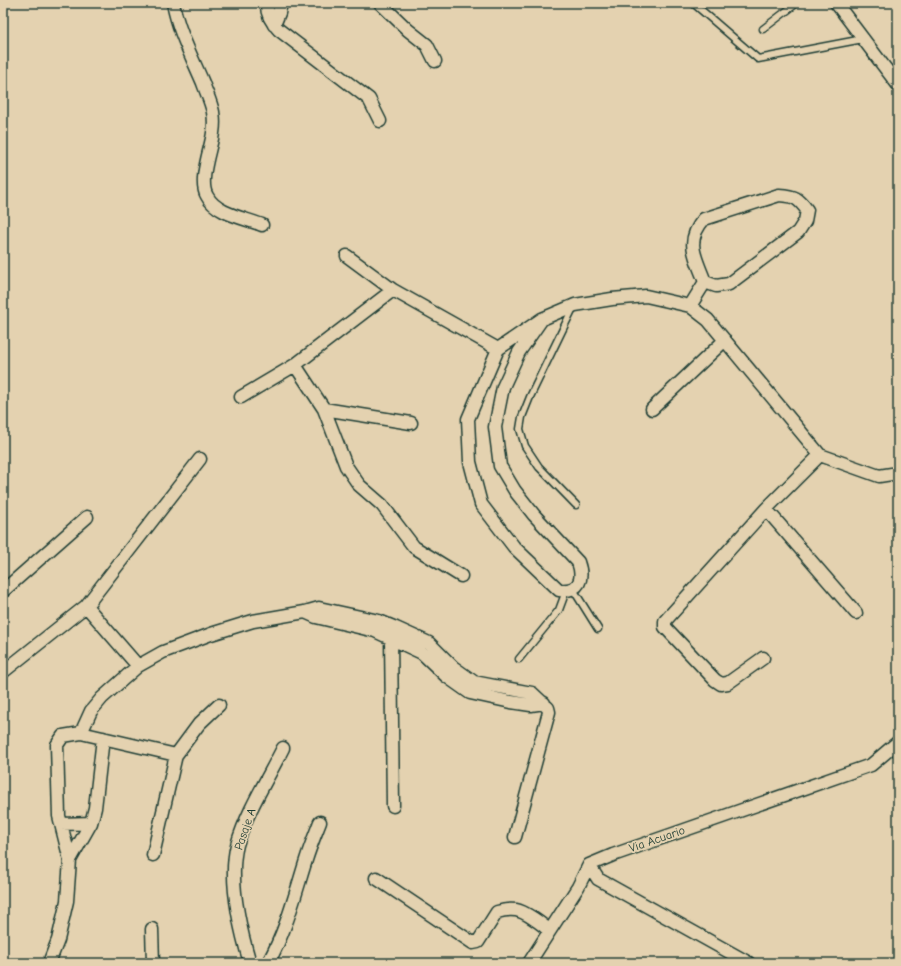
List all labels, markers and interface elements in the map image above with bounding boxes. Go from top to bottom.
street label: Pasaje A [231,806,259,852]
street label: Via Acuario [627,823,687,855]

